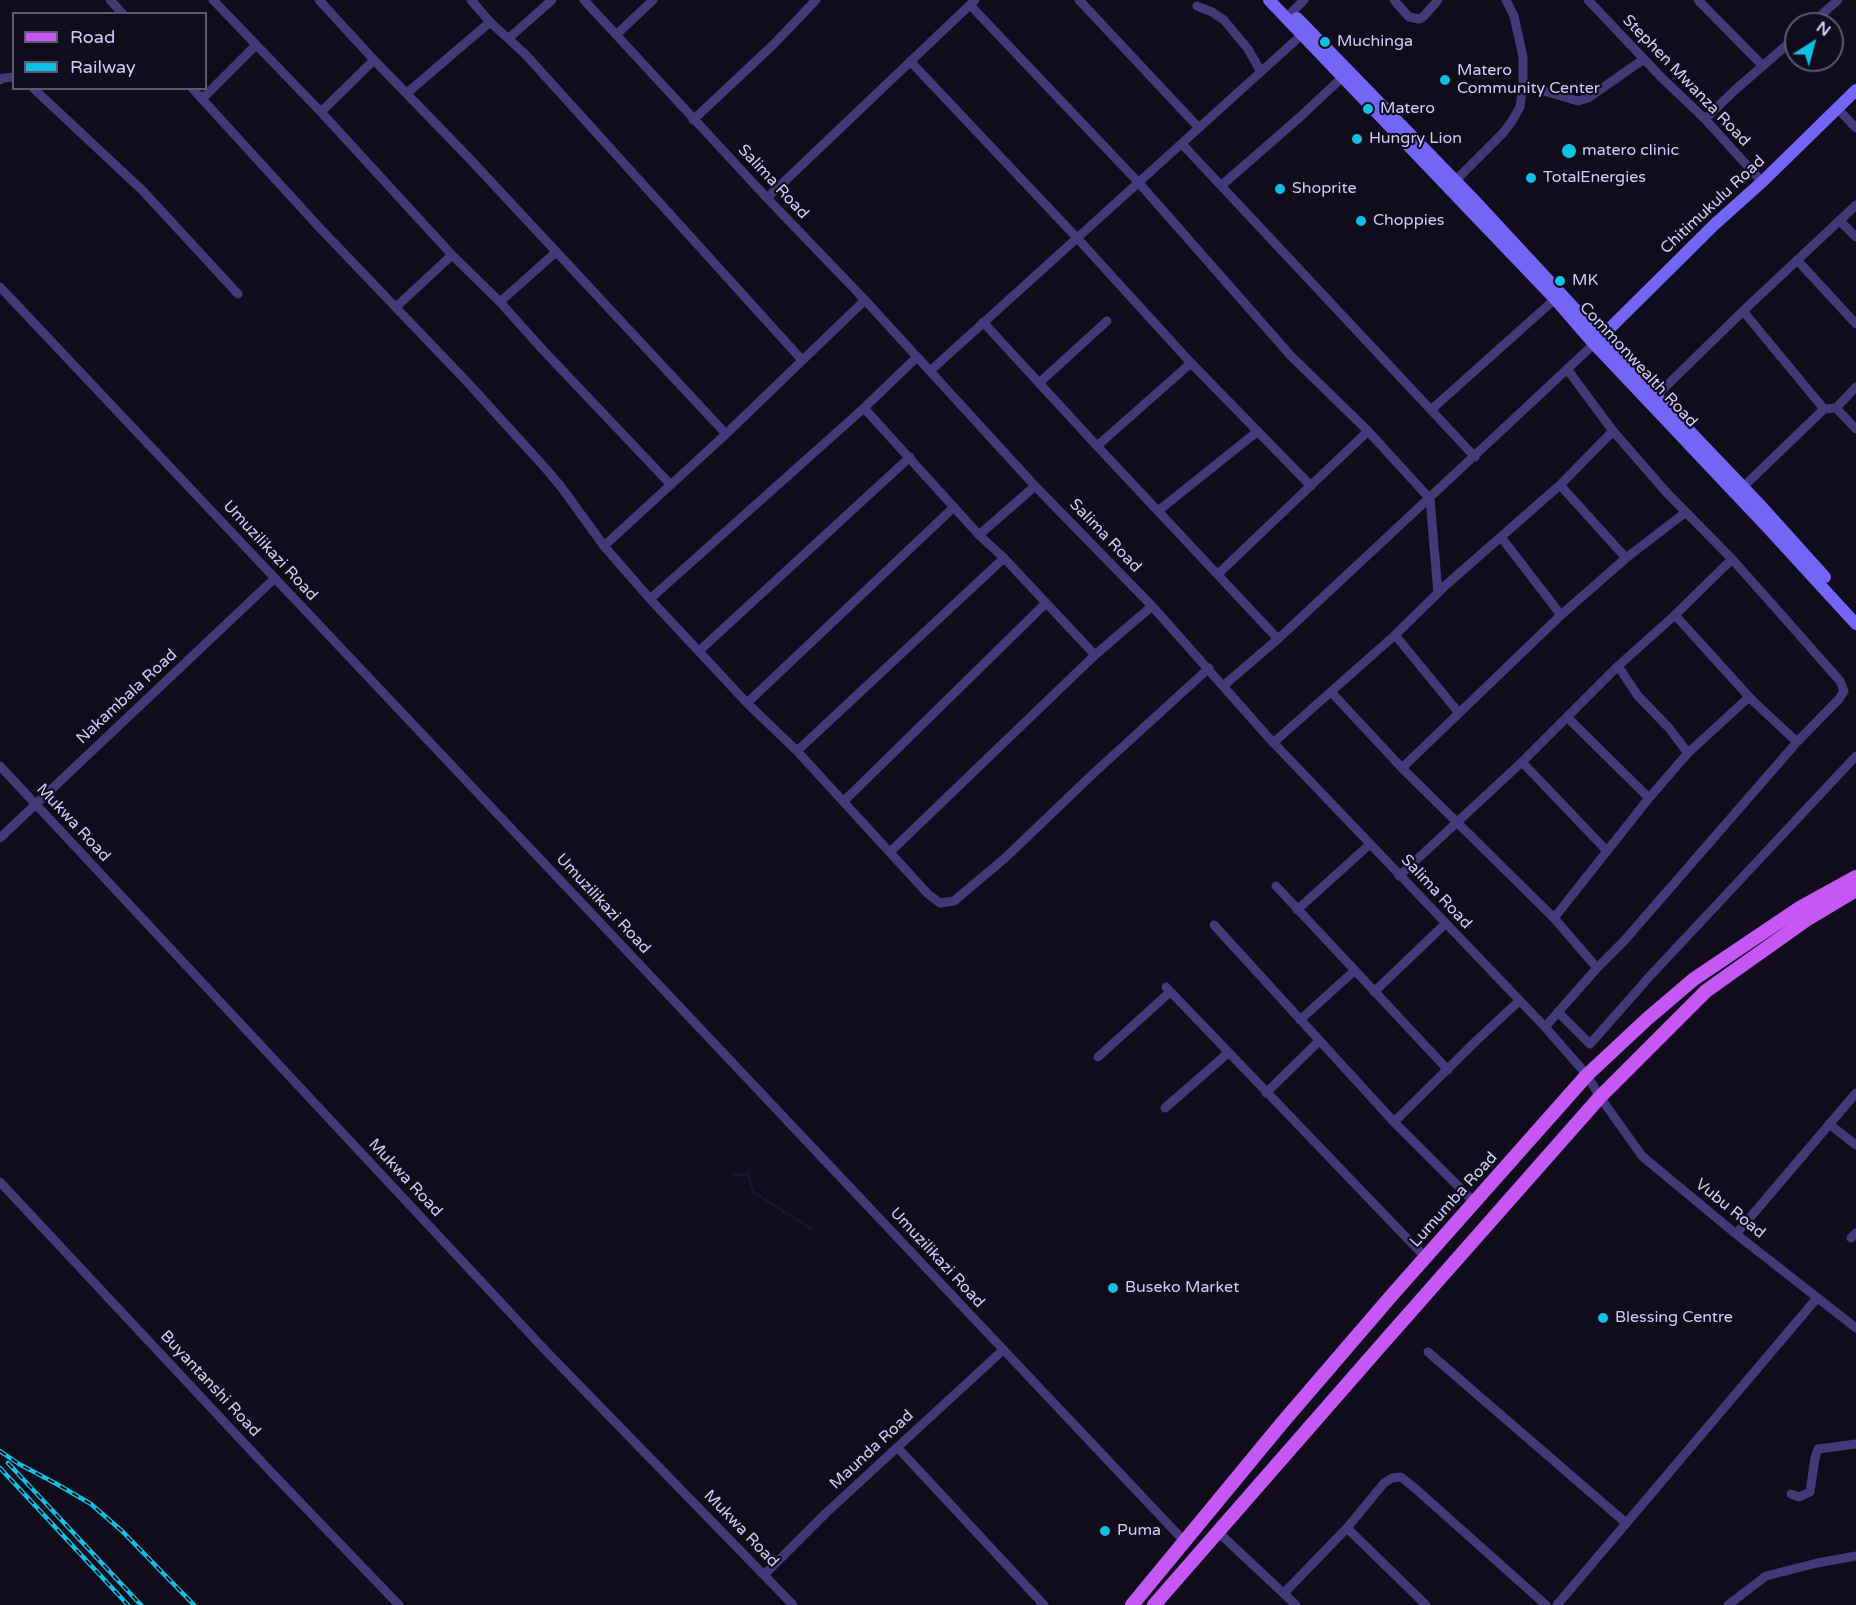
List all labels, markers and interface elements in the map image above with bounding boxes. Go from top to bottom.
street label: Stephen Mwanza Road [1618,11,1754,151]
legend [12,12,207,90]
north arrow [1784,12,1844,72]
text: N [1812,17,1834,41]
text: Road [70,26,115,48]
place label: Muchinga [1337,32,1413,52]
marker: Muchinga [1318,35,1332,49]
text: Railway [70,56,136,78]
place label: Matero Community Center [1457,61,1600,99]
marker: Matero Community Center [1438,73,1452,87]
place label: Matero [1380,99,1435,119]
marker: Matero [1361,102,1375,116]
place label: Hungry Lion [1369,129,1462,149]
marker: Hungry Lion [1350,132,1364,146]
street label: Salima Road [734,141,812,223]
place label: matero clinic [1582,141,1679,161]
marker: matero clinic [1560,142,1578,160]
street label: Chitimukulu Road [1657,152,1769,258]
place label: TotalEnergies [1543,168,1646,188]
marker: TotalEnergies [1524,171,1538,185]
place label: Shoprite [1292,179,1356,199]
marker: Shoprite [1273,182,1287,196]
place label: Choppies [1373,211,1445,231]
marker: Choppies [1354,214,1368,228]
place label: MK [1572,271,1598,291]
marker: MK [1553,274,1567,288]
street label: Commonwealth Road [1575,298,1701,432]
street label: Salima Road [1065,495,1145,577]
street label: Umuzilikazi Road [219,497,321,605]
street label: Nakambala Road [73,645,181,749]
street label: Mukwa Road [32,780,114,866]
street label: Umuzilikazi Road [552,850,654,958]
street label: Salima Road [1397,851,1475,933]
street label: Mukwa Road [364,1135,446,1221]
street label: Lumumba Road [1406,1148,1502,1252]
street label: Vubu Road [1691,1175,1769,1243]
street label: Umuzilikazi Road [886,1204,988,1312]
place label: Buseko Market [1125,1278,1239,1298]
marker: Buseko Market [1106,1281,1120,1295]
place label: Blessing Centre [1615,1308,1733,1328]
marker: Blessing Centre [1596,1311,1610,1325]
street label: Buyantanshi Road [156,1327,264,1441]
street label: Maunda Road [826,1406,918,1494]
street label: Mukwa Road [699,1486,783,1572]
place label: Puma [1117,1521,1161,1541]
marker: Puma [1098,1524,1112,1538]

